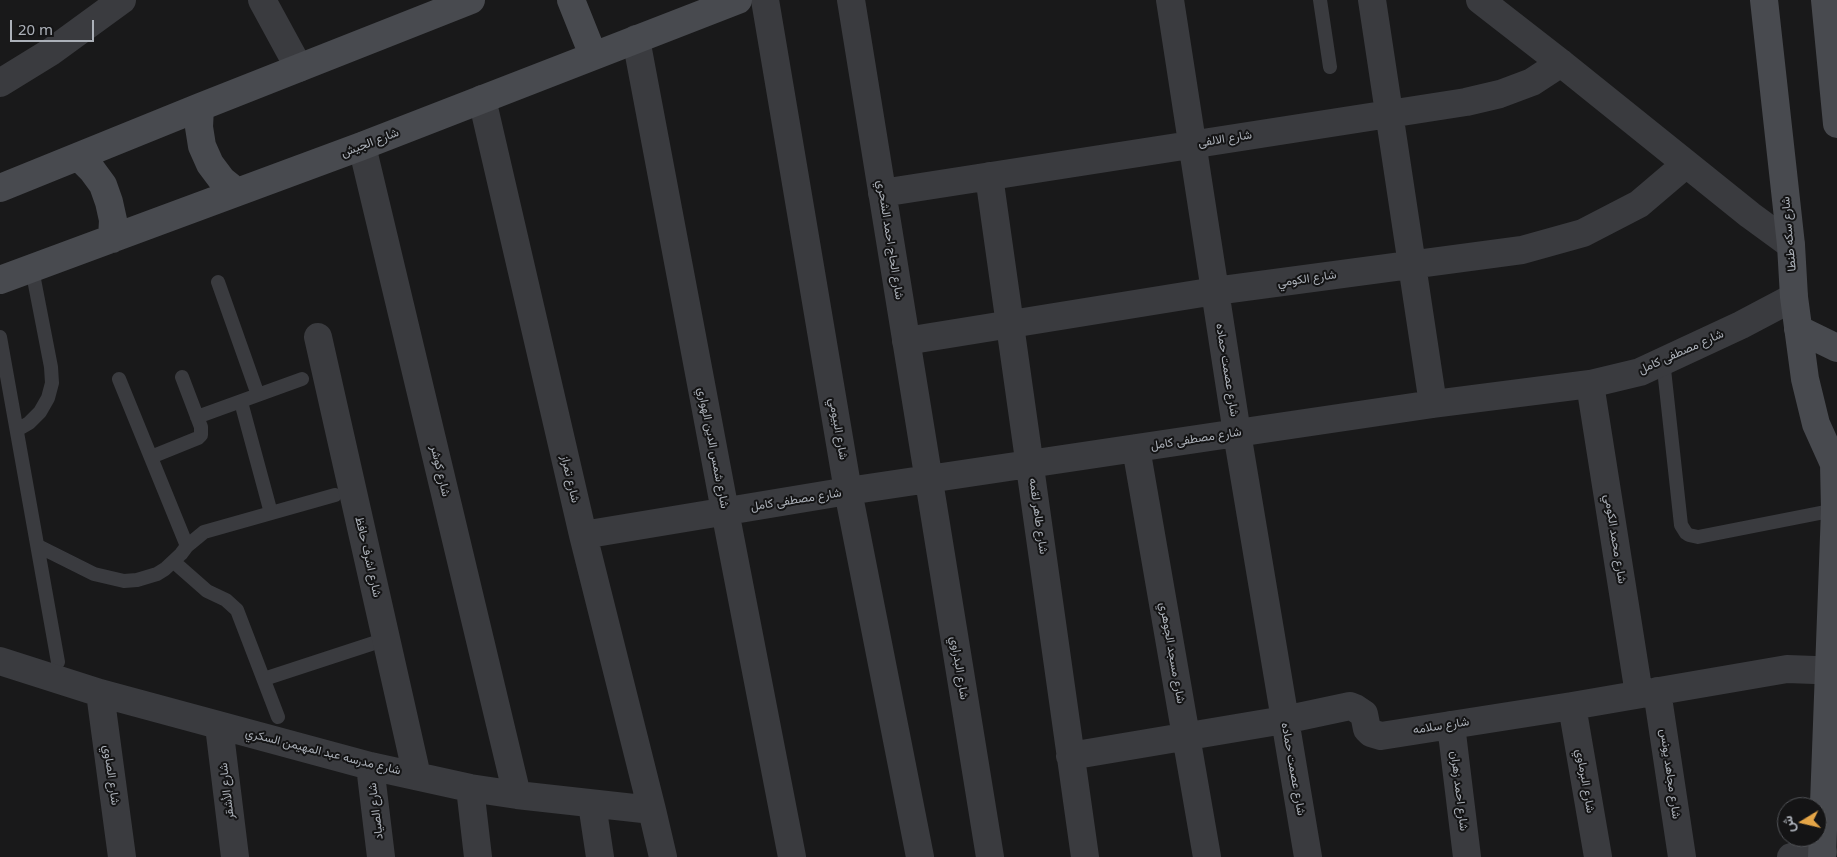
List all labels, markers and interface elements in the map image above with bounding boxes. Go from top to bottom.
scale bar [12,10,96,42]
text: 20 m [18,19,53,39]
street label: شارع الجيش [339,125,401,161]
street label: شارع الالفى [1197,128,1253,150]
street label: شارع الحاج احمد الشحري [873,179,907,301]
street label: شارع سكه طنطا [1779,196,1799,272]
street label: شارع الكومي [1277,268,1337,290]
street label: شارع عصمت حماده [1213,322,1241,418]
street label: شارع مصطفى كامل [1636,327,1726,377]
street label: شارع شمس الدين الهواري [694,386,732,510]
street label: شارع البيومي [825,397,851,461]
street label: شارع مصطفى كامل [1150,425,1242,453]
street label: شارع كوشر [427,444,453,498]
street label: شارع تمراز [558,454,582,504]
street label: شارع طاهر لقمه [1026,477,1050,555]
street label: شارع مصطفى كامل [750,486,842,514]
street label: شارع محمد الكومي [1601,493,1629,585]
street label: شارع اشرف حافظ [352,515,384,599]
street label: شارع مسجد الجوهري [1156,601,1188,705]
street label: شارع البدراوي [947,635,971,701]
street label: شارع سلامه [1412,714,1470,738]
street label: شارع عصمت حماده [1278,721,1308,817]
street label: شارع مدرسه عبد المهيمن السكري [244,726,402,778]
street label: شارع مجاهد يونس [1657,728,1683,820]
street label: شارع الصاوي [100,744,122,806]
street label: شارع البرماوي [1572,748,1598,814]
street label: شارع احمد زهران [1447,750,1471,832]
street label: شارع الأشقر [216,762,238,820]
street label: شارع الصياد [365,782,387,840]
north arrow [1777,797,1827,847]
text: ش [1777,814,1798,834]

